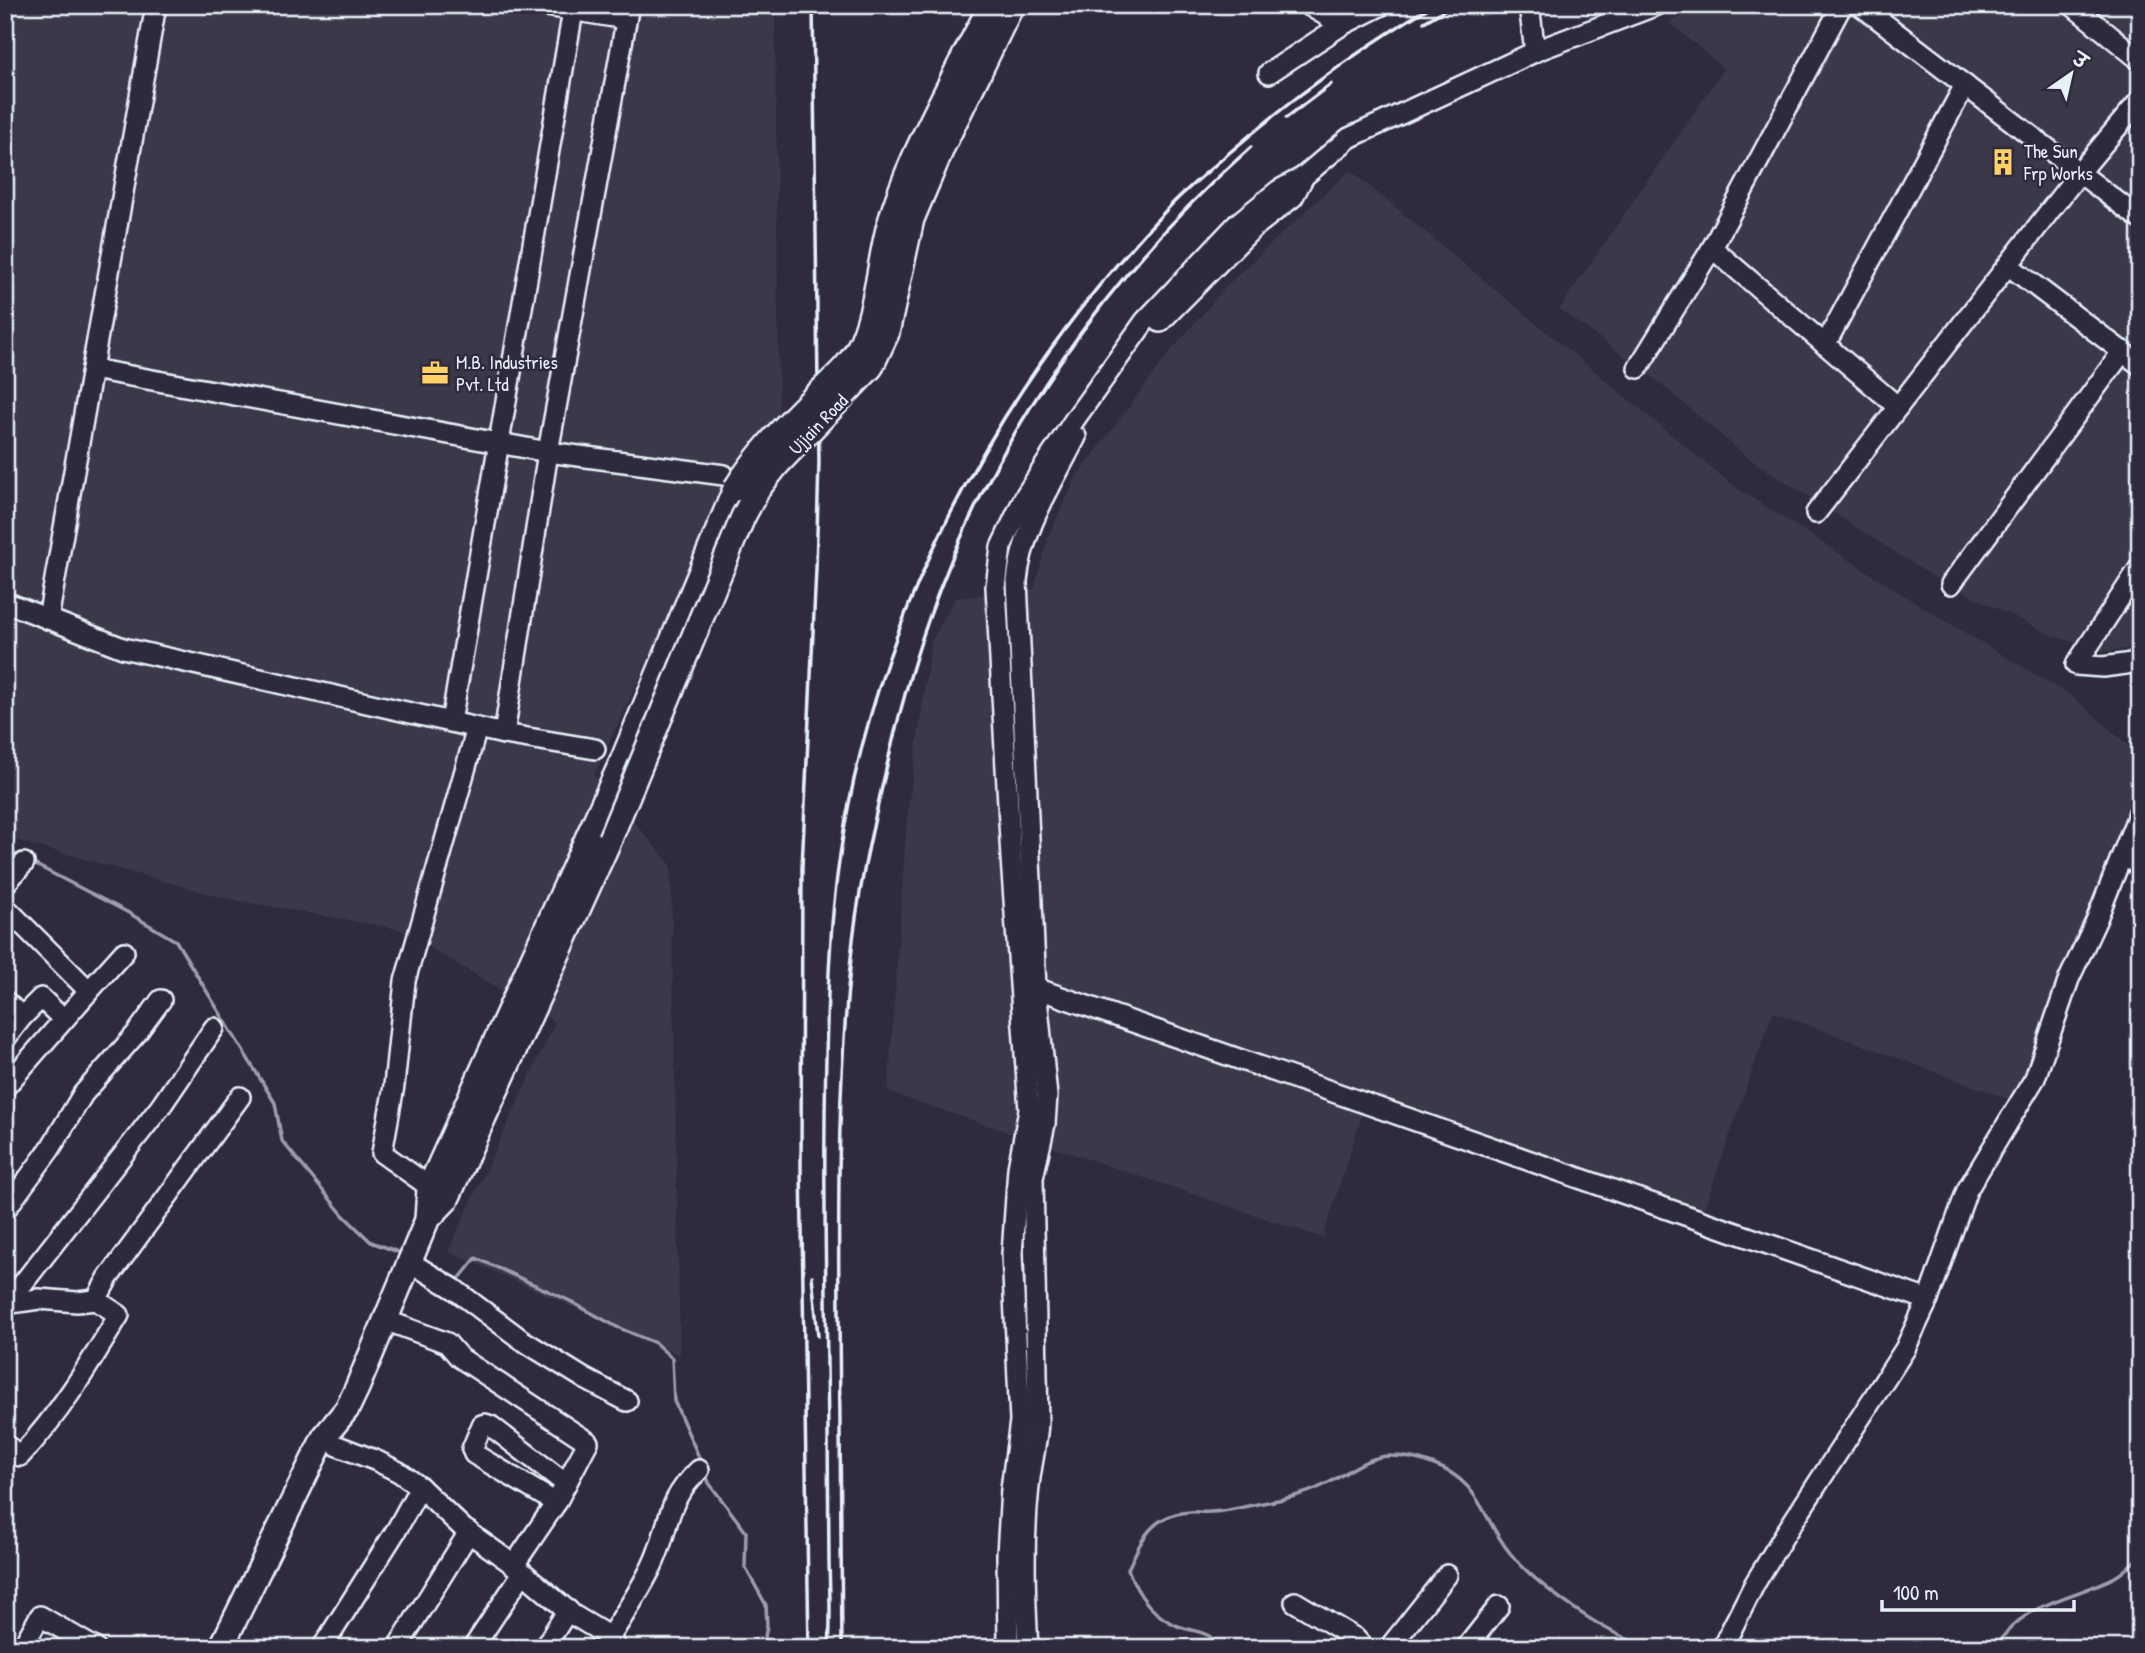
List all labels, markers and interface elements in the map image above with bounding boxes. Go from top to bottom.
north arrow [2036,38,2106,108]
text: उ [2066,44,2095,76]
place label: The Sun Frp Works [2023,138,2093,186]
building icon: The Sun Frp Works [1988,147,2018,177]
place label: M.B. Industries Pvt. Ltd [456,349,558,397]
office icon: M.B. Industries Pvt. Ltd [420,358,450,388]
street label: Ujjain Road [783,388,854,460]
scale bar [1882,1569,2075,1613]
text: 100 m [1893,1578,1939,1607]

